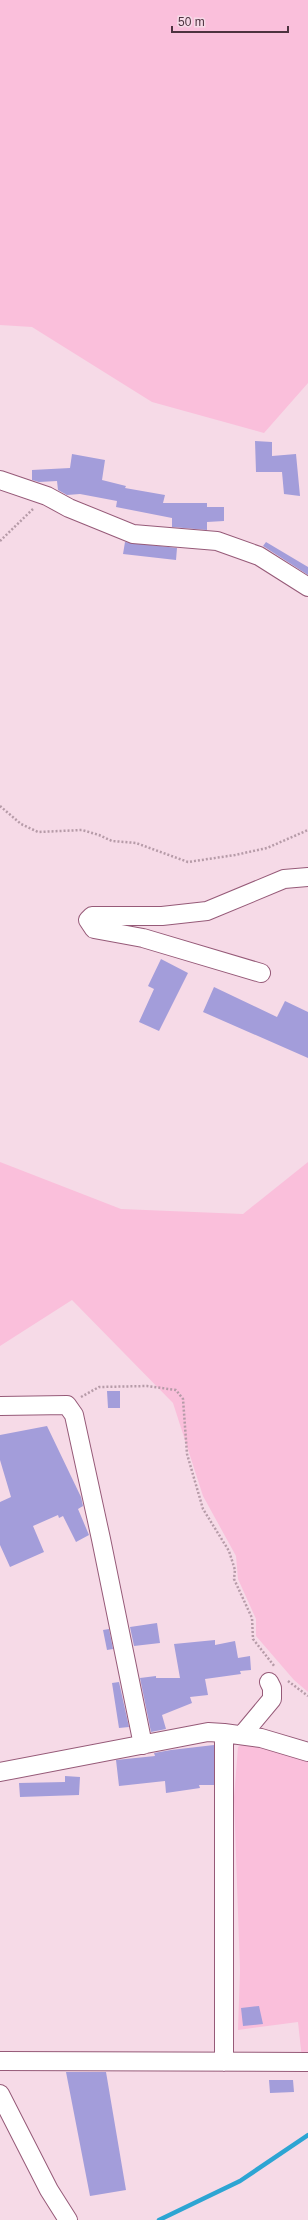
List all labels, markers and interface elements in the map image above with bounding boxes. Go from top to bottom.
scale bar [172,8,288,34]
text: 50 m [178,15,205,29]

